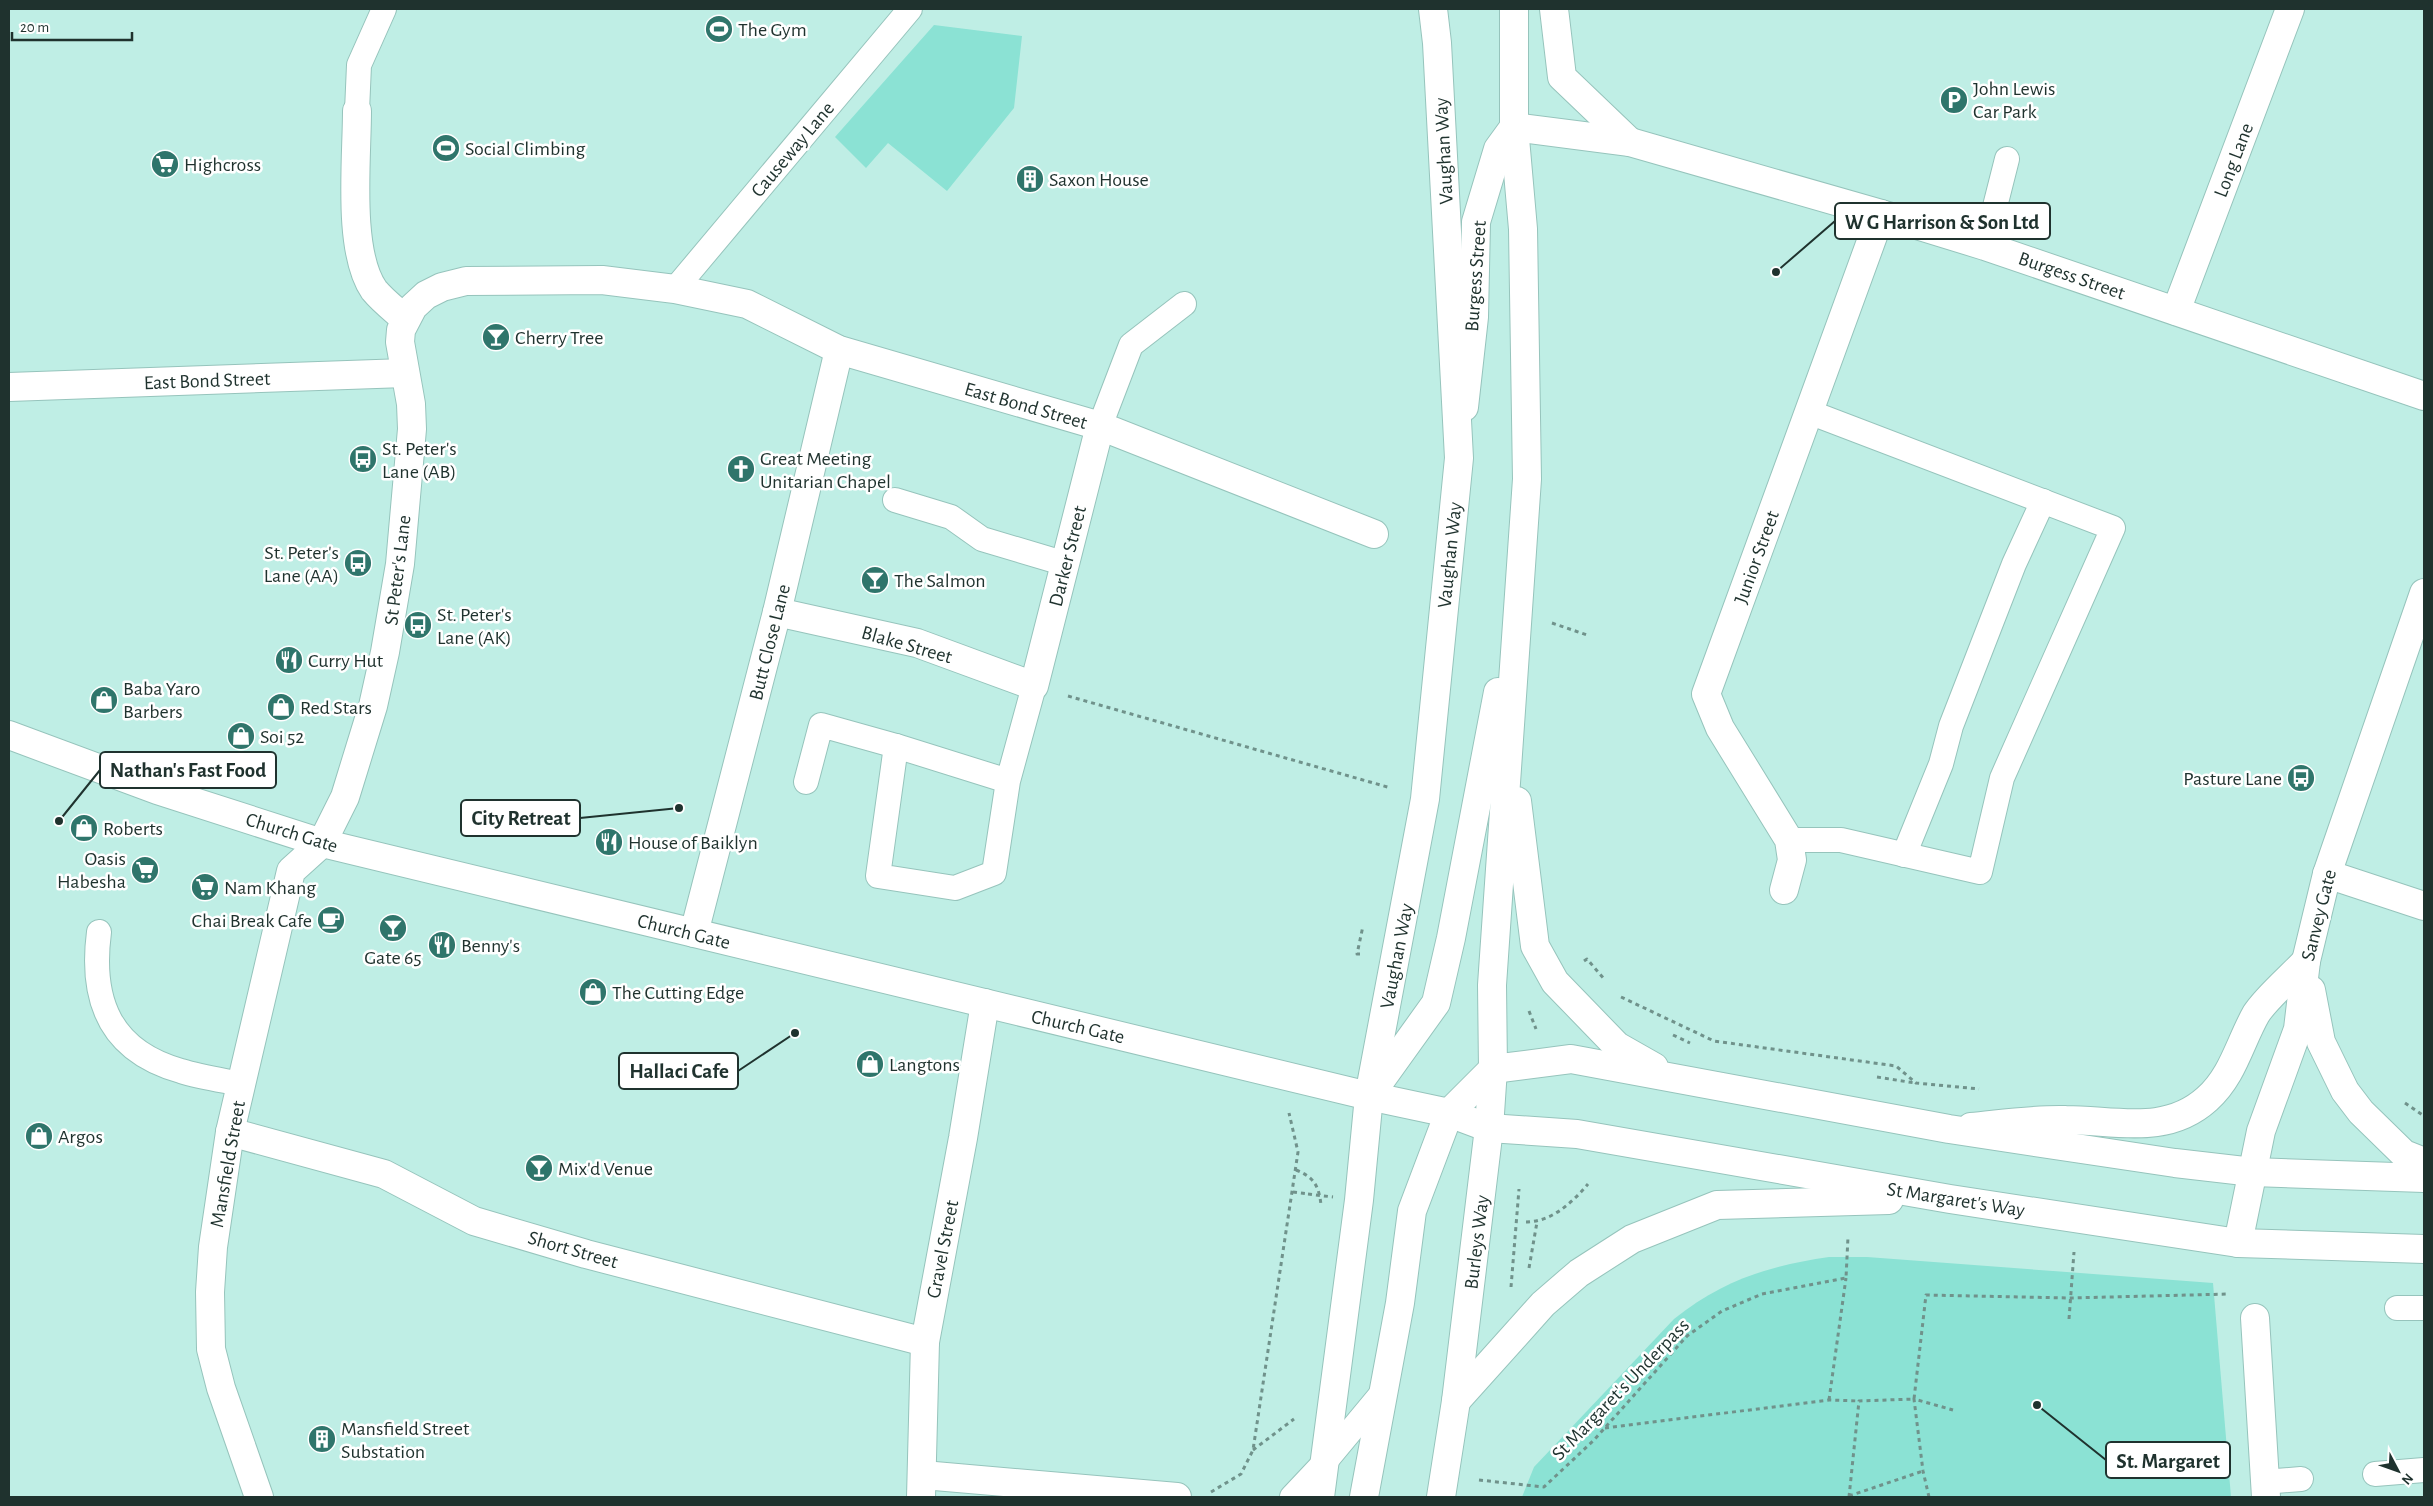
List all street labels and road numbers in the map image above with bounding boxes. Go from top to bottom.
street label: Vaughan Way [1431,97,1457,205]
street label: Causeway Lane [747,98,838,201]
street label: Long Lane [2211,120,2257,200]
street label: Burgess Street [1462,219,1490,332]
street label: Burgess Street [2016,248,2128,304]
street label: East Bond Street [143,369,271,393]
street label: East Bond Street [962,379,1090,433]
street label: Vaughan Way [1434,501,1466,609]
street label: Darker Street [1046,503,1090,609]
street label: Junior Street [1731,507,1783,607]
street label: St Peter's Lane [381,514,415,626]
street label: Butt Close Lane [746,582,794,702]
street label: Blake Street [859,622,955,668]
street label: Church Gate [243,810,340,856]
street label: Sanvey Gate [2298,867,2340,963]
street label: Vaughan Way [1377,901,1417,1010]
street label: Church Gate [635,911,732,953]
street label: Church Gate [1029,1007,1126,1047]
street label: Mansfield Street [207,1099,249,1229]
street label: St Margaret's Way [1885,1179,2027,1221]
street label: Burleys Way [1461,1193,1493,1290]
street label: Gravel Street [924,1198,962,1300]
street label: Short Street [526,1228,621,1272]
street label: St Margaret's Underpass [1548,1315,1693,1464]

